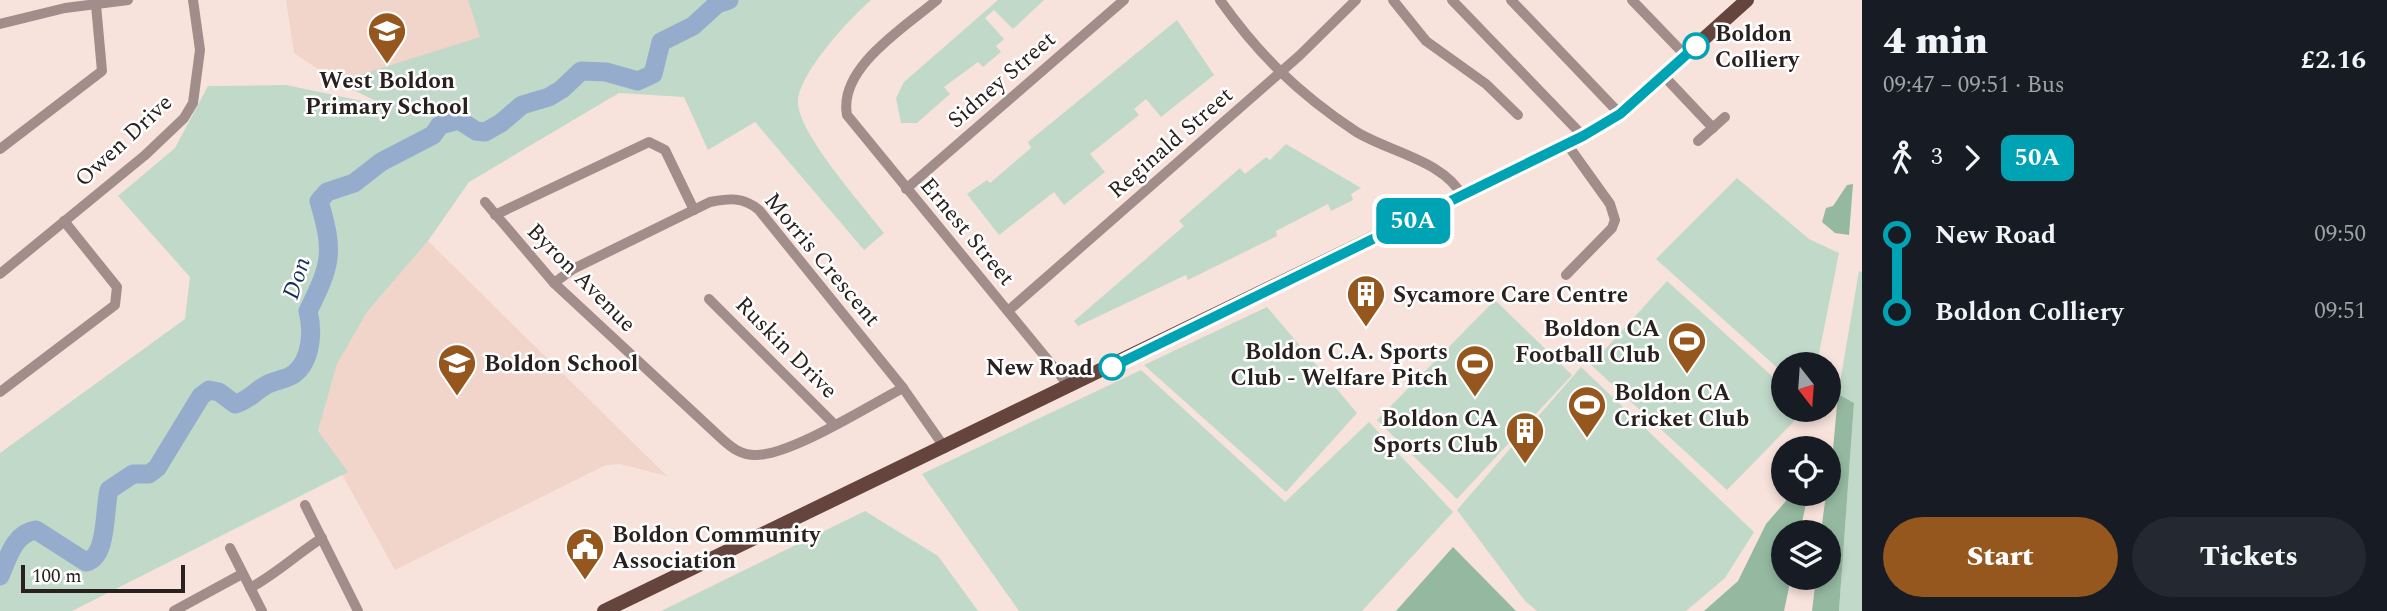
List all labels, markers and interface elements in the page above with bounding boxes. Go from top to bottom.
school or university icon: West Boldon Primary School [366,10,408,65]
text: 4 min [1883,13,1988,71]
place label: Boldon Colliery [1715,17,1800,78]
street label: Sidney Street [940,23,1064,137]
marker: Boldon Colliery [1683,33,1709,59]
text: £2.16 [2301,40,2366,80]
place label: West Boldon Primary School [305,64,469,125]
text: 09:47 – 09:51 · Bus [1883,68,2065,103]
street label: Reginald Street [1101,79,1241,208]
street label: Owen Drive [67,86,181,196]
icon: walk [1883,139,1921,177]
icon: forward [1953,139,1991,177]
text: 3 [1931,140,1943,175]
text: 50A [2015,140,2060,176]
street label: Ernest Street [911,170,1023,294]
street label: Morris Crescent [755,185,889,335]
line badge: 50A [1373,198,1453,244]
text: 50A [1390,203,1436,239]
street label: Byron Avenue [518,215,644,341]
text: New Road [1935,215,2056,255]
text: 09:50 [2314,217,2366,252]
water label: Don [273,252,321,304]
building icon: Sycamore Care Centre [1345,273,1387,328]
place label: Sycamore Care Centre [1393,278,1628,313]
street label: Ruskin Drive [727,289,845,407]
text: Boldon Colliery [1935,292,2123,332]
text: 09:51 [2314,294,2366,329]
place label: Boldon CA Football Club [1515,312,1660,373]
sports icon: Boldon CA Football Club [1666,320,1708,375]
place label: Boldon C.A. Sports Club - Welfare Pitch [1230,335,1448,396]
school or university icon: Boldon School [436,342,478,397]
sports icon: Boldon C.A. Sports Club - Welfare Pitch [1454,343,1496,398]
place label: Boldon School [484,347,638,382]
place label: New Road [986,351,1093,386]
north arrow [1771,352,1841,422]
map controls [1771,352,1841,590]
marker: New Road [1099,354,1125,380]
place label: Boldon CA Cricket Club [1614,376,1749,437]
sports icon: Boldon CA Cricket Club [1566,384,1608,439]
place label: Boldon CA Sports Club [1373,402,1498,463]
building icon: Boldon CA Sports Club [1504,410,1546,465]
button: locate [1771,436,1841,506]
button: Start [1883,517,2118,597]
button: Tickets [2132,517,2366,597]
place label: Boldon Community Association [612,518,821,579]
button: layers [1771,520,1841,590]
public building icon: Boldon Community Association [564,526,606,581]
scale bar [21,562,186,594]
text: 100 m [32,562,82,591]

